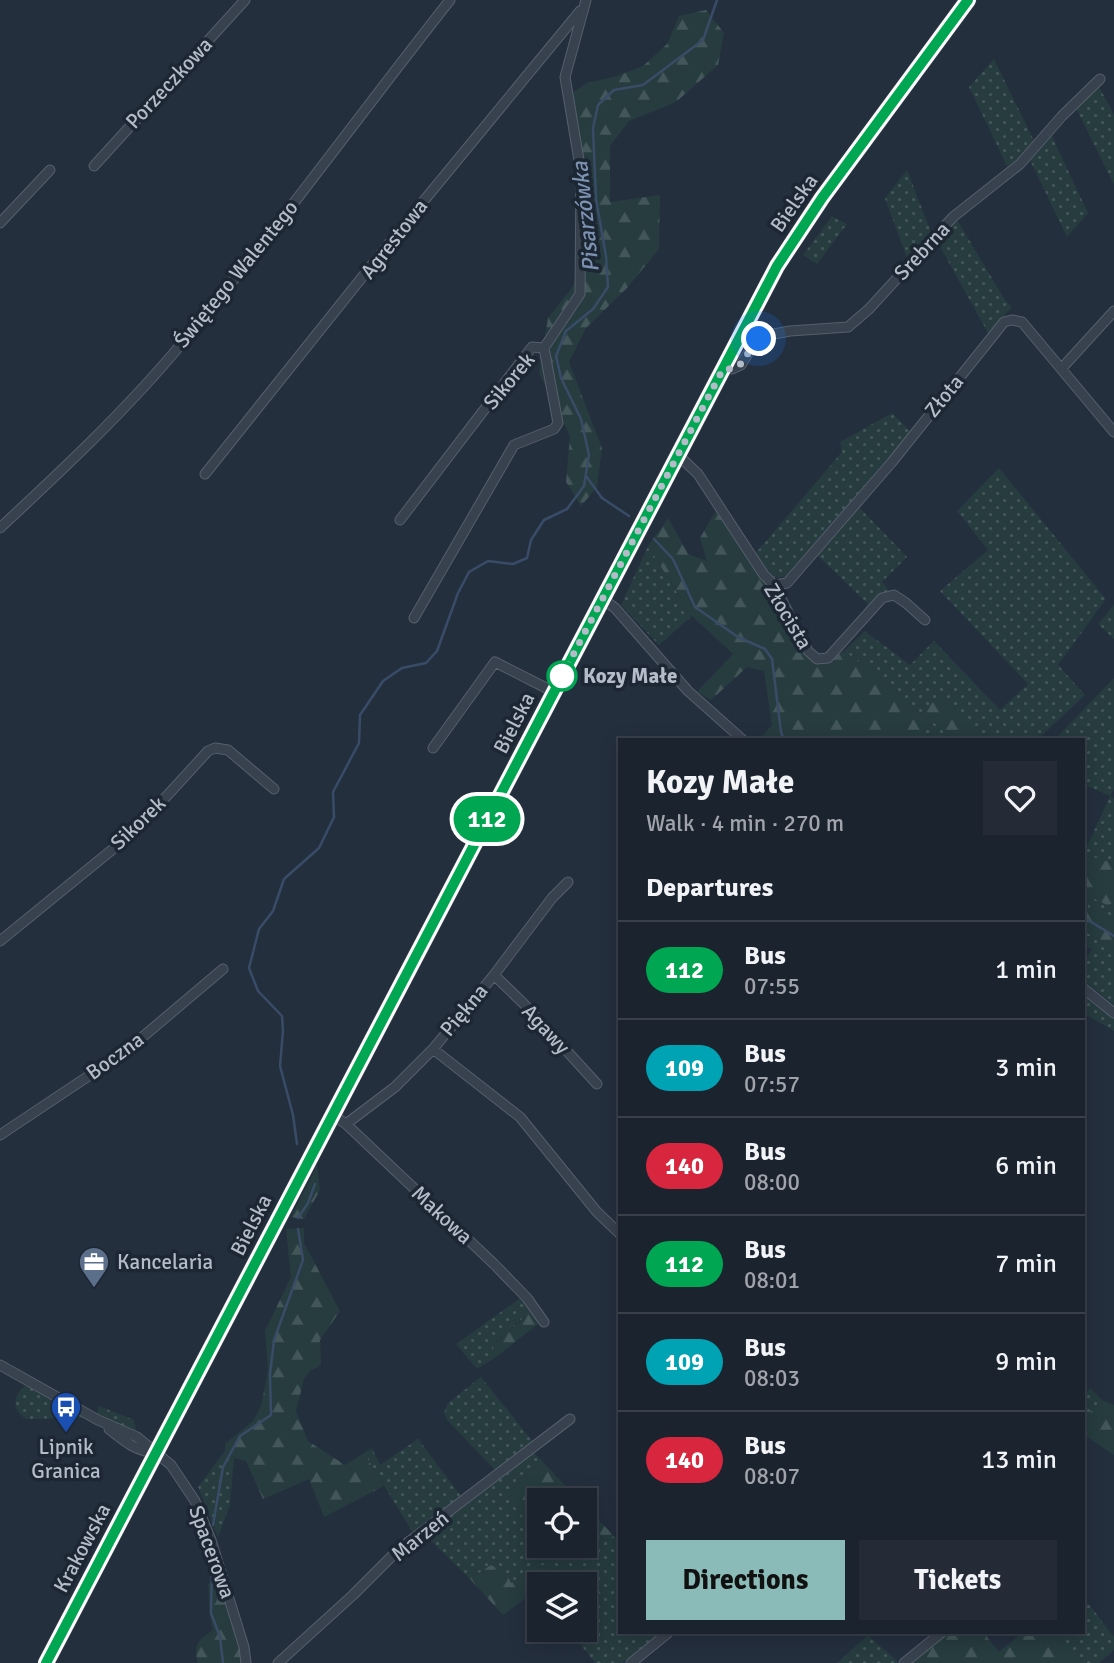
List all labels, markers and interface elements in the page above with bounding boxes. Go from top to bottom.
street label: Porzeczkowa [120,32,218,134]
water label: Pisarzówka [565,159,606,274]
street label: Bielska [765,169,823,237]
street label: Agrestowa [355,194,433,284]
street label: Świętego Walentego [168,195,304,353]
street label: Srebrna [888,216,956,286]
your location [741,321,776,356]
street label: Sikorek [478,347,541,415]
street label: Złota [919,369,969,423]
street label: Złocista [758,578,818,654]
marker: Kozy Małe [547,661,577,691]
place label: Kozy Małe [583,663,677,689]
street label: Bielska [488,688,540,758]
button: heart [983,761,1057,835]
text: Kozy Małe [646,762,794,803]
street label: Sikorek [105,790,171,856]
line badge: 112 [447,796,527,842]
text: 112 [468,804,506,834]
text: Walk · 4 min · 270 m [646,809,844,838]
text: Departures [646,872,773,904]
text: Bus [744,940,786,972]
text: 1 min [995,954,1057,986]
text: 112 [665,955,704,985]
text: 07:55 [744,972,800,1001]
street label: Piękna [435,978,493,1042]
street label: Agawy [516,998,576,1060]
street label: Boczna [81,1026,149,1086]
text: Bus [744,1038,786,1070]
text: 3 min [995,1052,1057,1084]
text: 109 [665,1053,704,1083]
text: 07:57 [744,1070,800,1099]
text: Bus [744,1136,786,1168]
text: 6 min [995,1150,1057,1182]
text: 140 [665,1151,704,1181]
text: 08:00 [744,1168,800,1197]
street label: Makowa [406,1180,478,1250]
street label: Bielska [225,1190,277,1260]
text: Bus [744,1234,786,1266]
office icon: Kancelaria [77,1245,111,1289]
text: 7 min [995,1248,1057,1280]
place label: Kancelaria [117,1249,213,1275]
text: 112 [665,1249,704,1279]
text: 08:01 [744,1266,800,1295]
text: Bus [744,1332,786,1364]
text: 9 min [995,1346,1057,1378]
text: 109 [665,1347,704,1377]
text: 08:03 [744,1364,800,1393]
bus stop icon: Lipnik Granica [49,1390,83,1434]
text: Bus [744,1430,786,1462]
place label: Lipnik Granica [31,1434,101,1484]
text: 13 min [981,1444,1057,1476]
text: 140 [665,1445,704,1475]
text: 08:07 [744,1462,800,1491]
map controls [527,1488,597,1642]
button: locate [527,1488,597,1558]
street label: Krakowska [48,1499,116,1597]
street label: Spacerowa [183,1502,241,1602]
street label: Marzeń [386,1505,454,1567]
button: Directions [646,1540,845,1620]
button: Tickets [859,1540,1057,1620]
button: layers [527,1572,597,1642]

